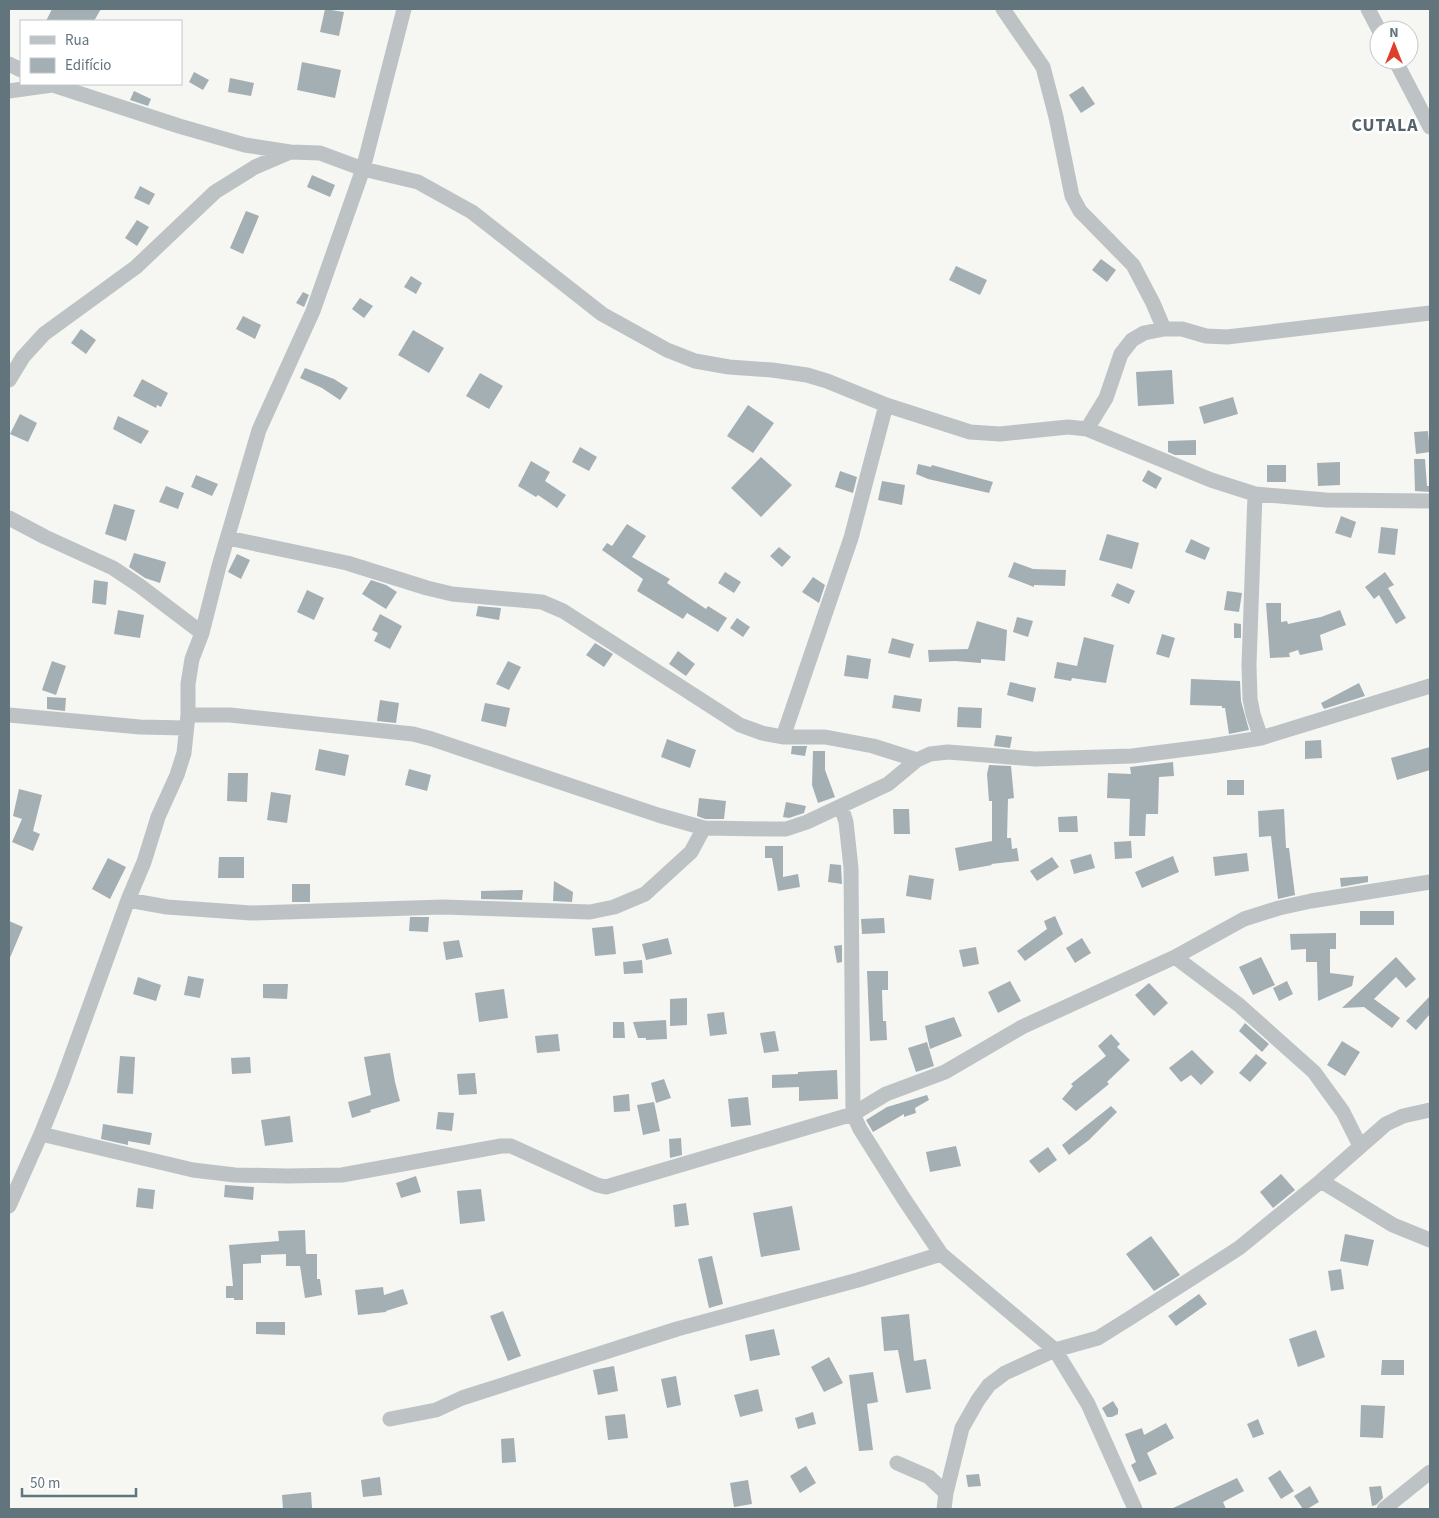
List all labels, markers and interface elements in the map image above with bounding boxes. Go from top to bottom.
legend [20,20,182,85]
north arrow [1369,20,1419,70]
text: N [1389,23,1399,43]
text: Rua [65,30,89,51]
text: Edifício [65,55,112,76]
district label: CUTALA [1351,113,1419,138]
scale bar [22,1466,136,1498]
text: 50 m [30,1473,60,1494]

